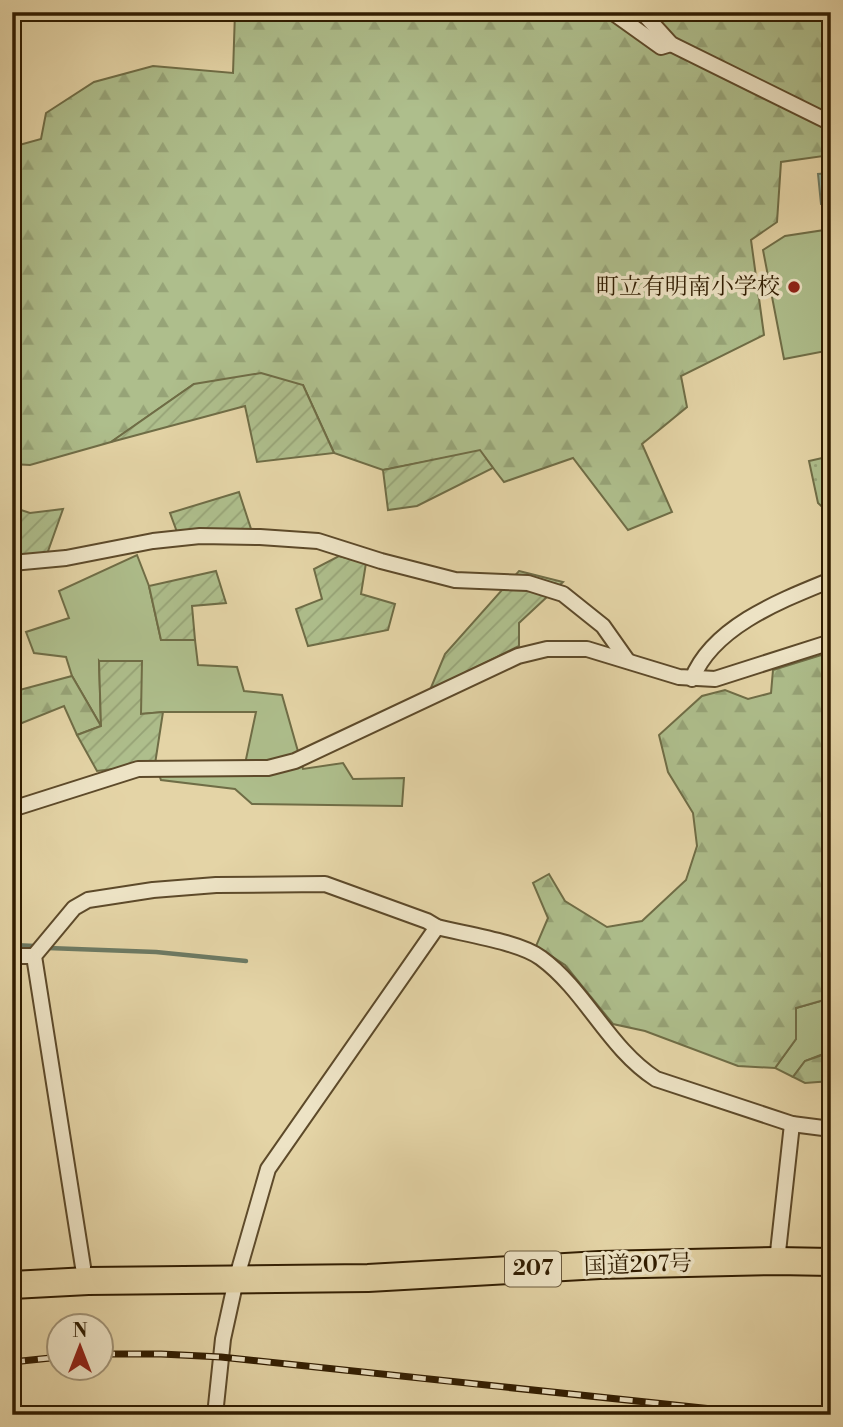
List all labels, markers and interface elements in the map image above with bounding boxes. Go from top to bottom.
place label: 町立有明南小学校 [596,273,780,301]
marker: 町立有明南小学校 [786,279,802,295]
street label: 国道207号 [583,1249,693,1281]
road number: 207 [505,1252,561,1286]
north arrow [46,1312,116,1382]
text: N [72,1319,88,1343]

